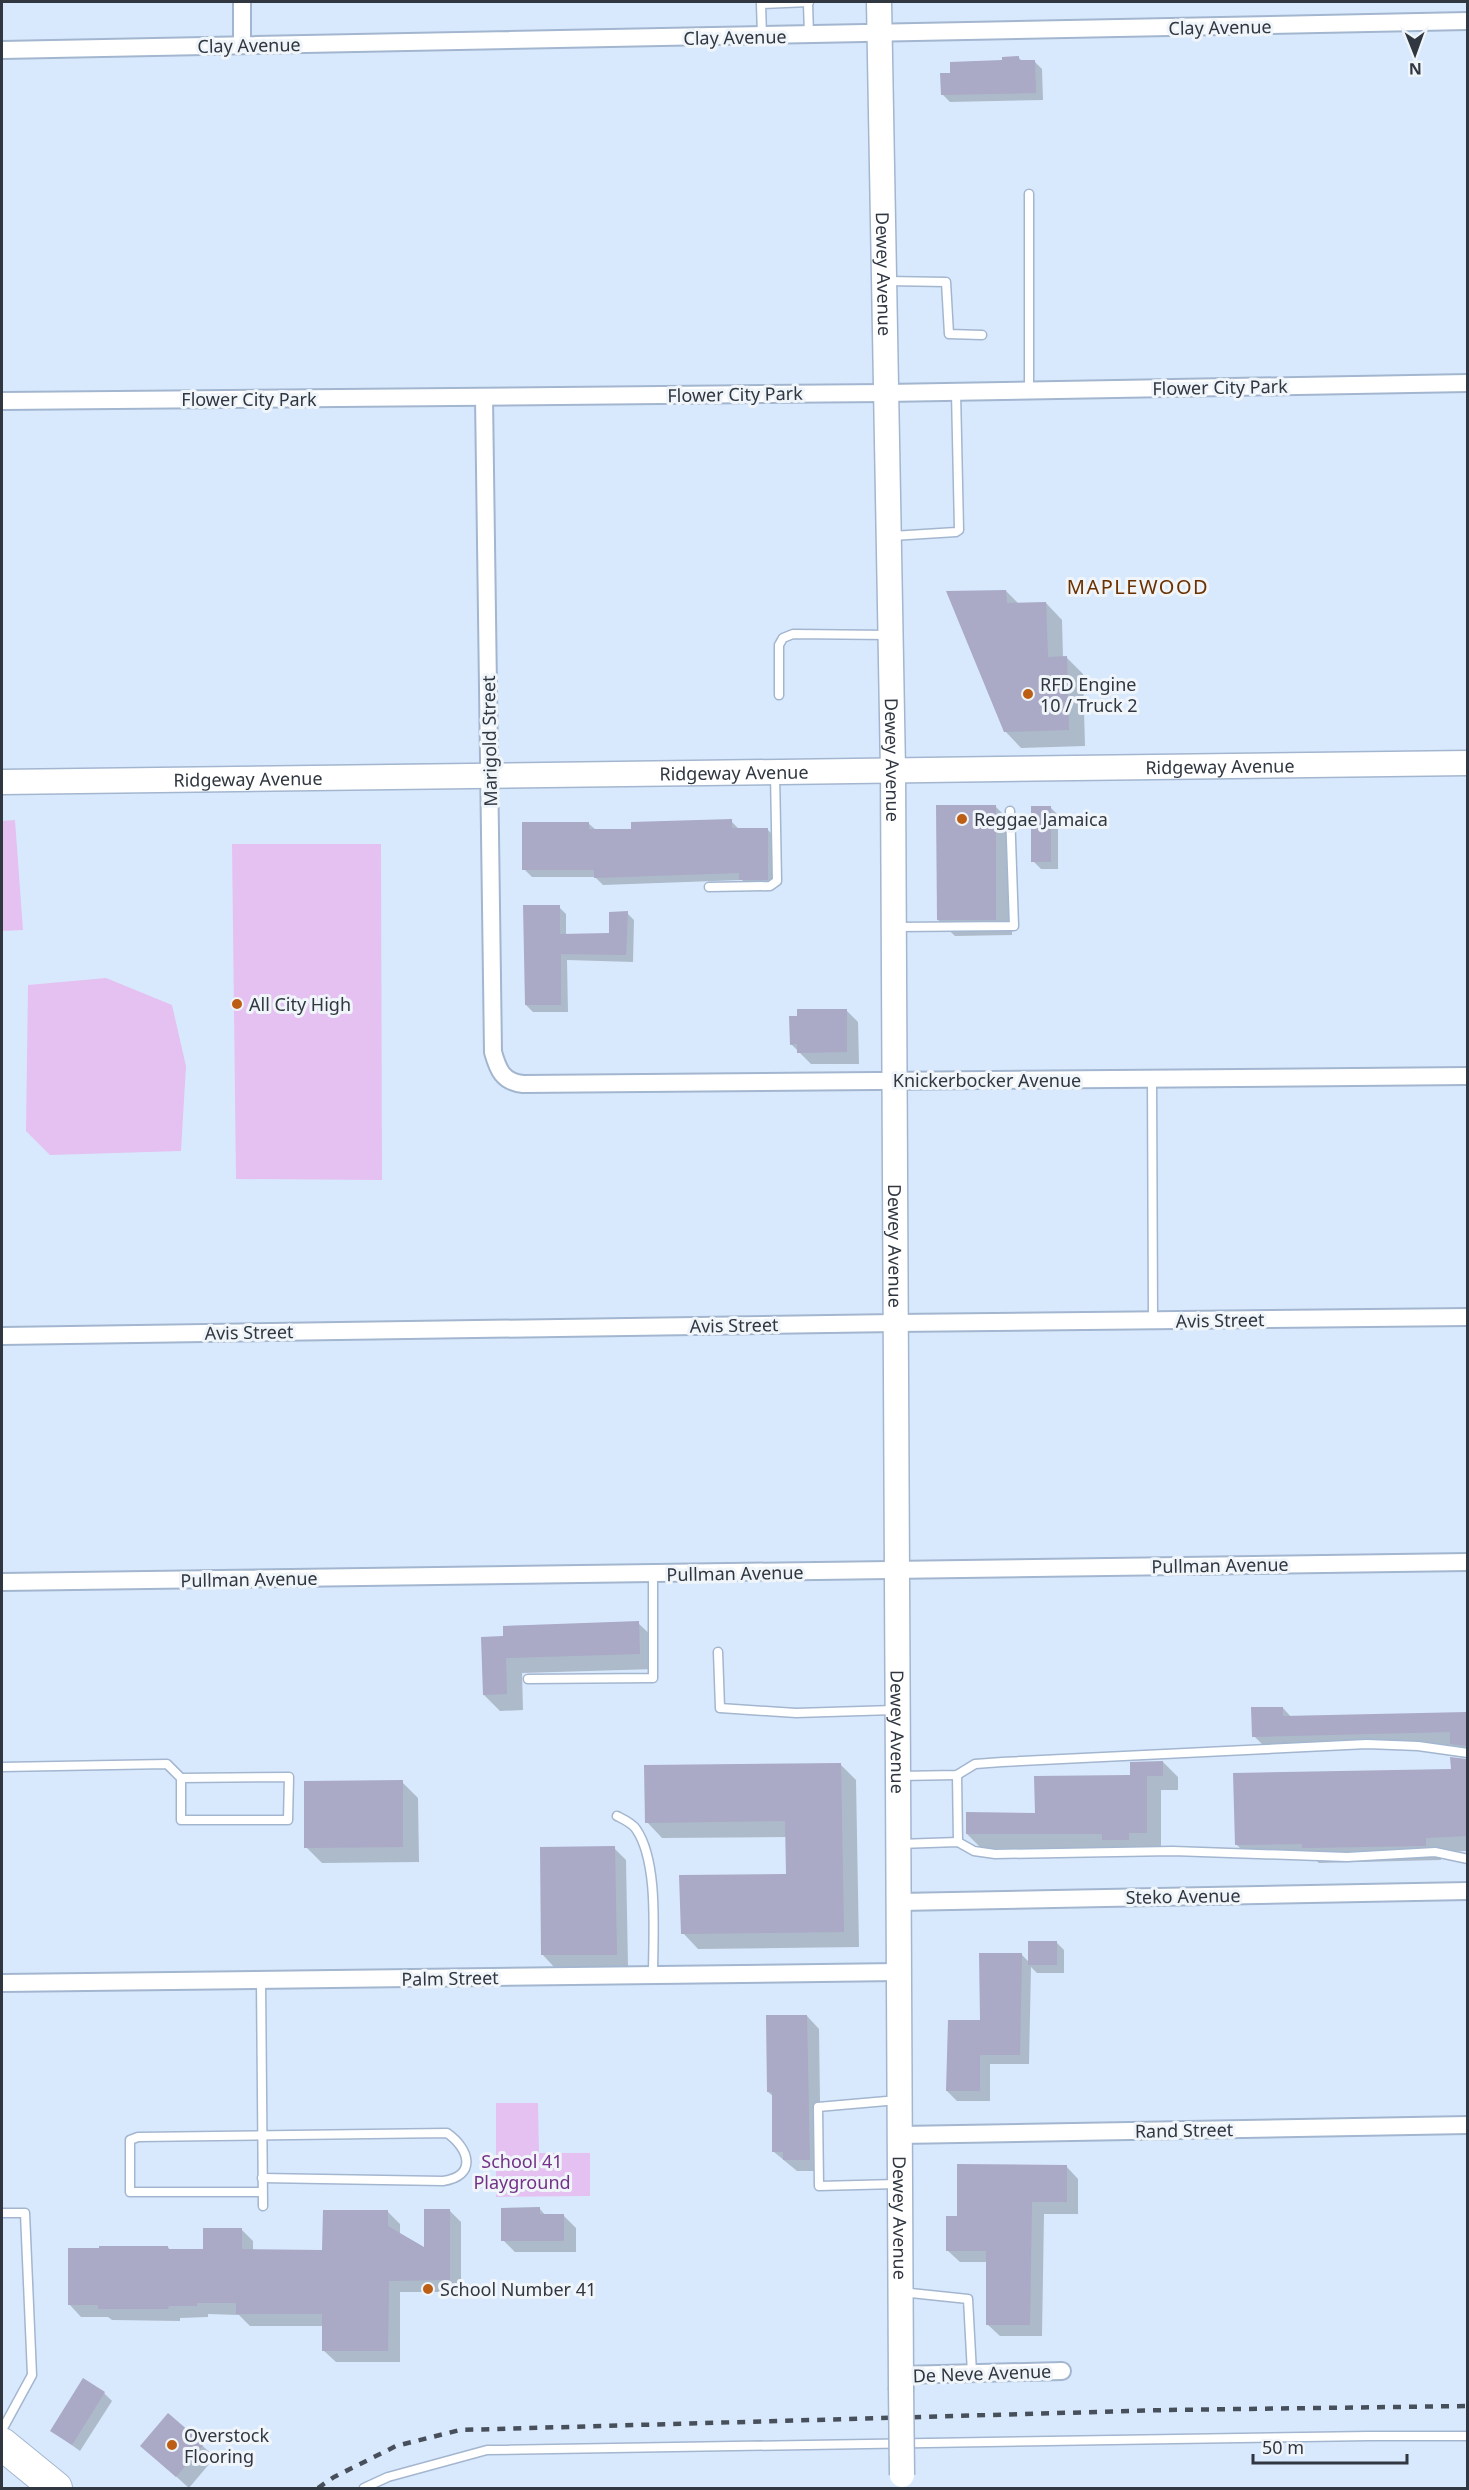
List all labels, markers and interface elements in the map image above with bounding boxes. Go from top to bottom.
street label: Clay Avenue [1168,14,1272,40]
street label: Clay Avenue [683,24,787,50]
north arrow [1385,24,1445,84]
street label: Clay Avenue [197,32,301,58]
text: N [1409,58,1422,80]
street label: Dewey Avenue [871,212,897,336]
street label: Flower City Park [1152,374,1288,400]
street label: Flower City Park [667,381,803,407]
street label: Flower City Park [181,387,317,411]
district label: MAPLEWOOD [1067,573,1209,600]
place label: RFD Engine 10 / Truck 2 [1040,672,1138,717]
street label: Marigold Street [476,675,502,807]
marker: RFD Engine 10 / Truck 2 [1021,687,1035,701]
street label: Dewey Avenue [880,698,905,822]
street label: Ridgeway Avenue [1145,753,1295,779]
street label: Ridgeway Avenue [659,760,809,785]
street label: Ridgeway Avenue [173,766,323,792]
place label: Reggae Jamaica [974,807,1108,831]
marker: Reggae Jamaica [955,812,969,826]
place label: All City High [249,992,351,1016]
marker: All City High [230,997,244,1011]
street label: Knickerbocker Avenue [893,1068,1081,1092]
street label: Dewey Avenue [883,1184,908,1308]
street label: Avis Street [1175,1307,1265,1333]
street label: Avis Street [689,1312,779,1338]
street label: Avis Street [204,1319,294,1345]
street label: Pullman Avenue [1151,1552,1289,1578]
street label: Pullman Avenue [666,1560,804,1586]
street label: Pullman Avenue [180,1566,318,1592]
street label: Dewey Avenue [885,1670,910,1794]
street label: Steko Avenue [1125,1883,1241,1909]
street label: Palm Street [401,1965,499,1991]
street label: Rand Street [1135,2117,1234,2143]
park label: School 41 Playground [473,2149,571,2194]
street label: Dewey Avenue [888,2156,912,2280]
place label: School Number 41 [440,2277,596,2301]
marker: School Number 41 [421,2282,435,2296]
street label: De Neve Avenue [912,2359,1052,2387]
place label: Overstock Flooring [184,2423,269,2468]
scale bar [1253,2427,1408,2465]
text: 50 m [1262,2435,1304,2459]
marker: Overstock Flooring [165,2438,179,2452]

